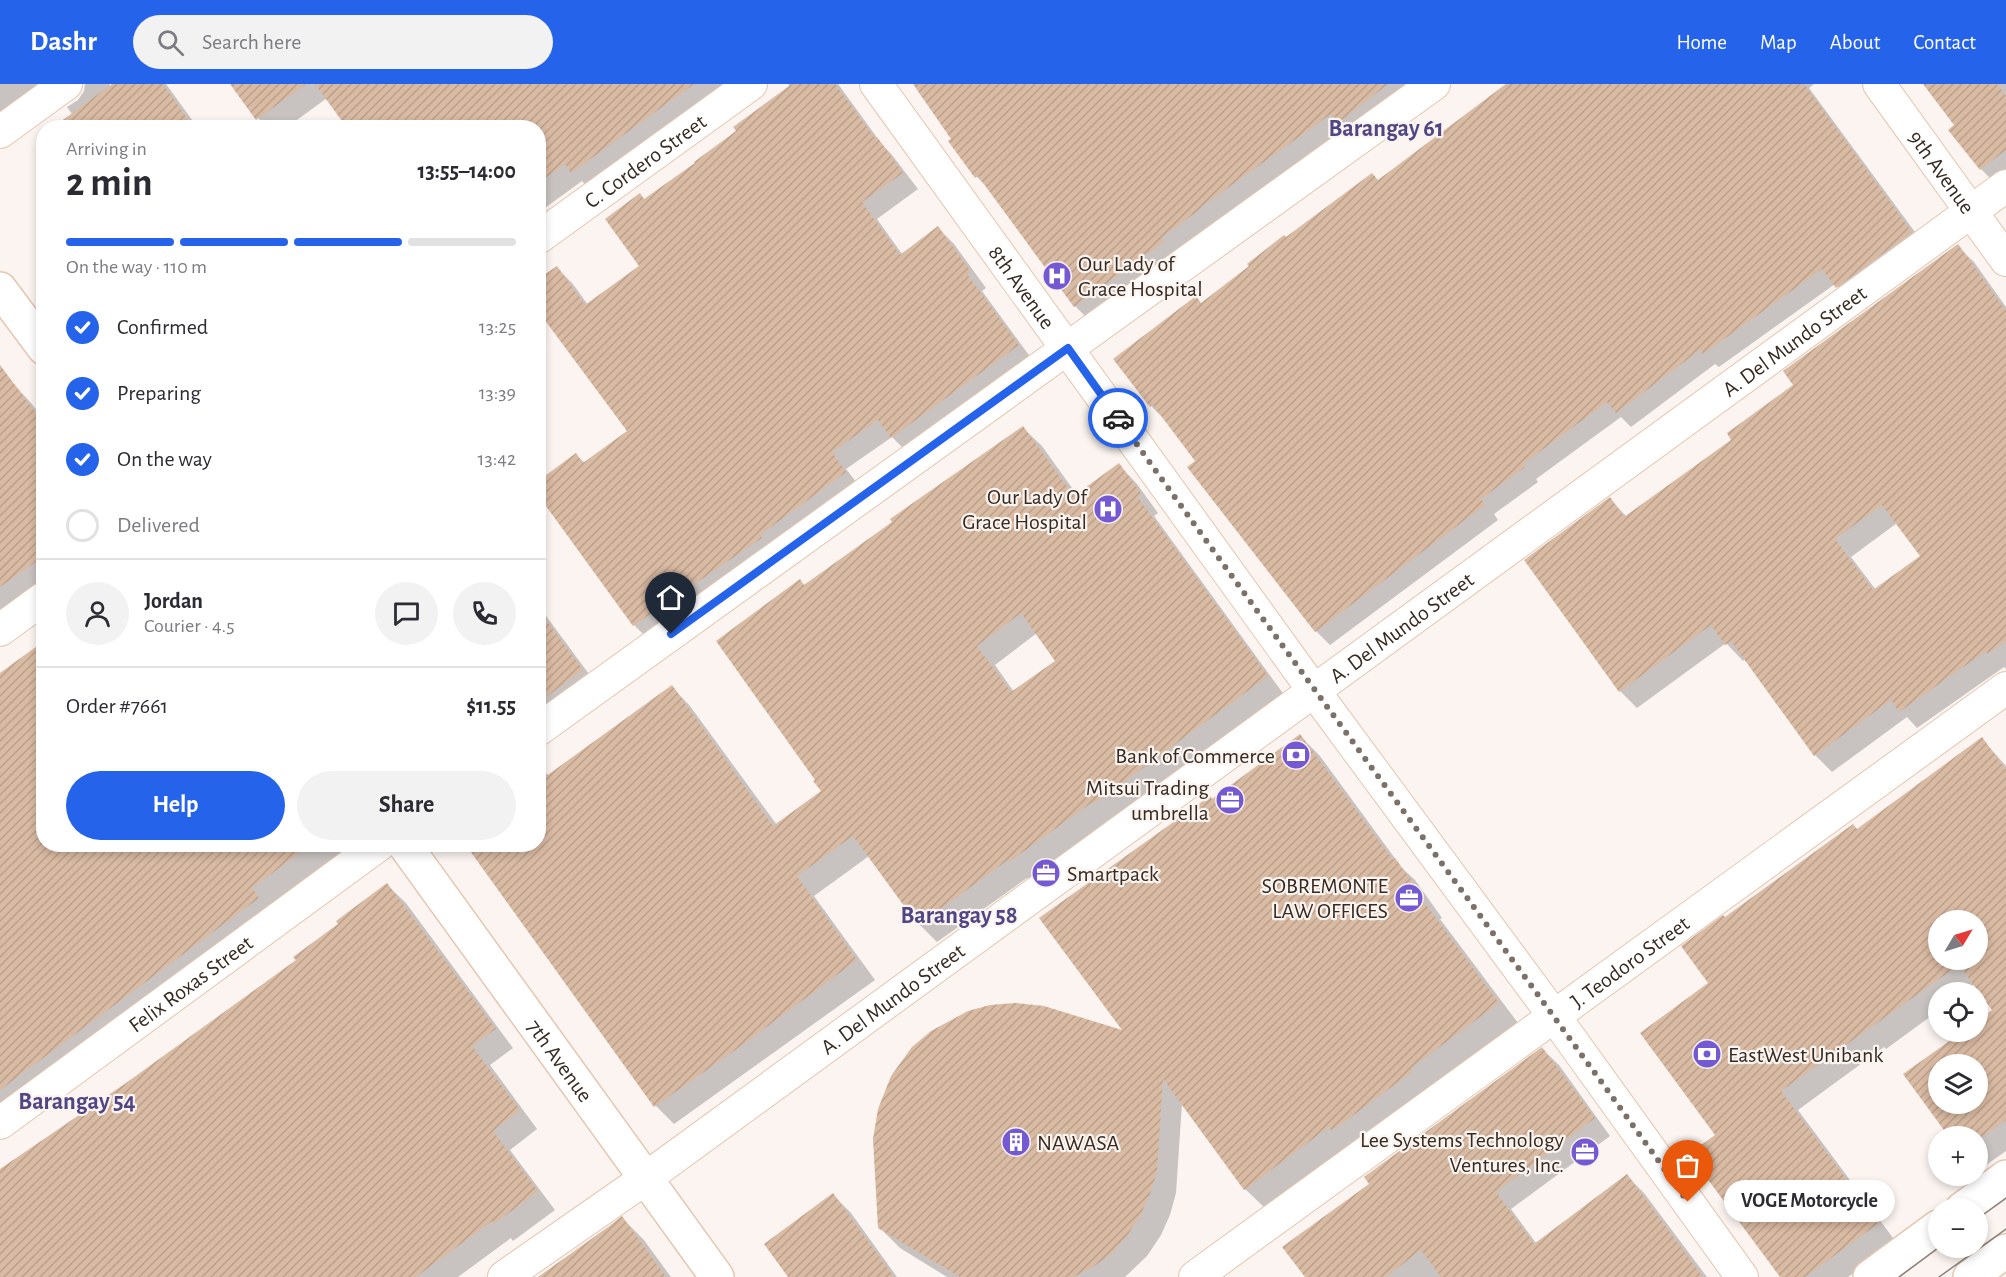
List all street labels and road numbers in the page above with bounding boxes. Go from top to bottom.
street label: C. Cordero Street [581,110,710,213]
street label: 9th Avenue [1904,127,1979,218]
street label: 8th Avenue [984,242,1059,333]
street label: A. Del Mundo Street [1719,282,1870,401]
street label: A. Del Mundo Street [1326,568,1478,687]
street label: J. Teodoro Street [1567,912,1693,1012]
street label: Felix Roxas Street [125,932,257,1037]
street label: A. Del Mundo Street [817,940,969,1059]
street label: 7th Avenue [523,1016,596,1106]

